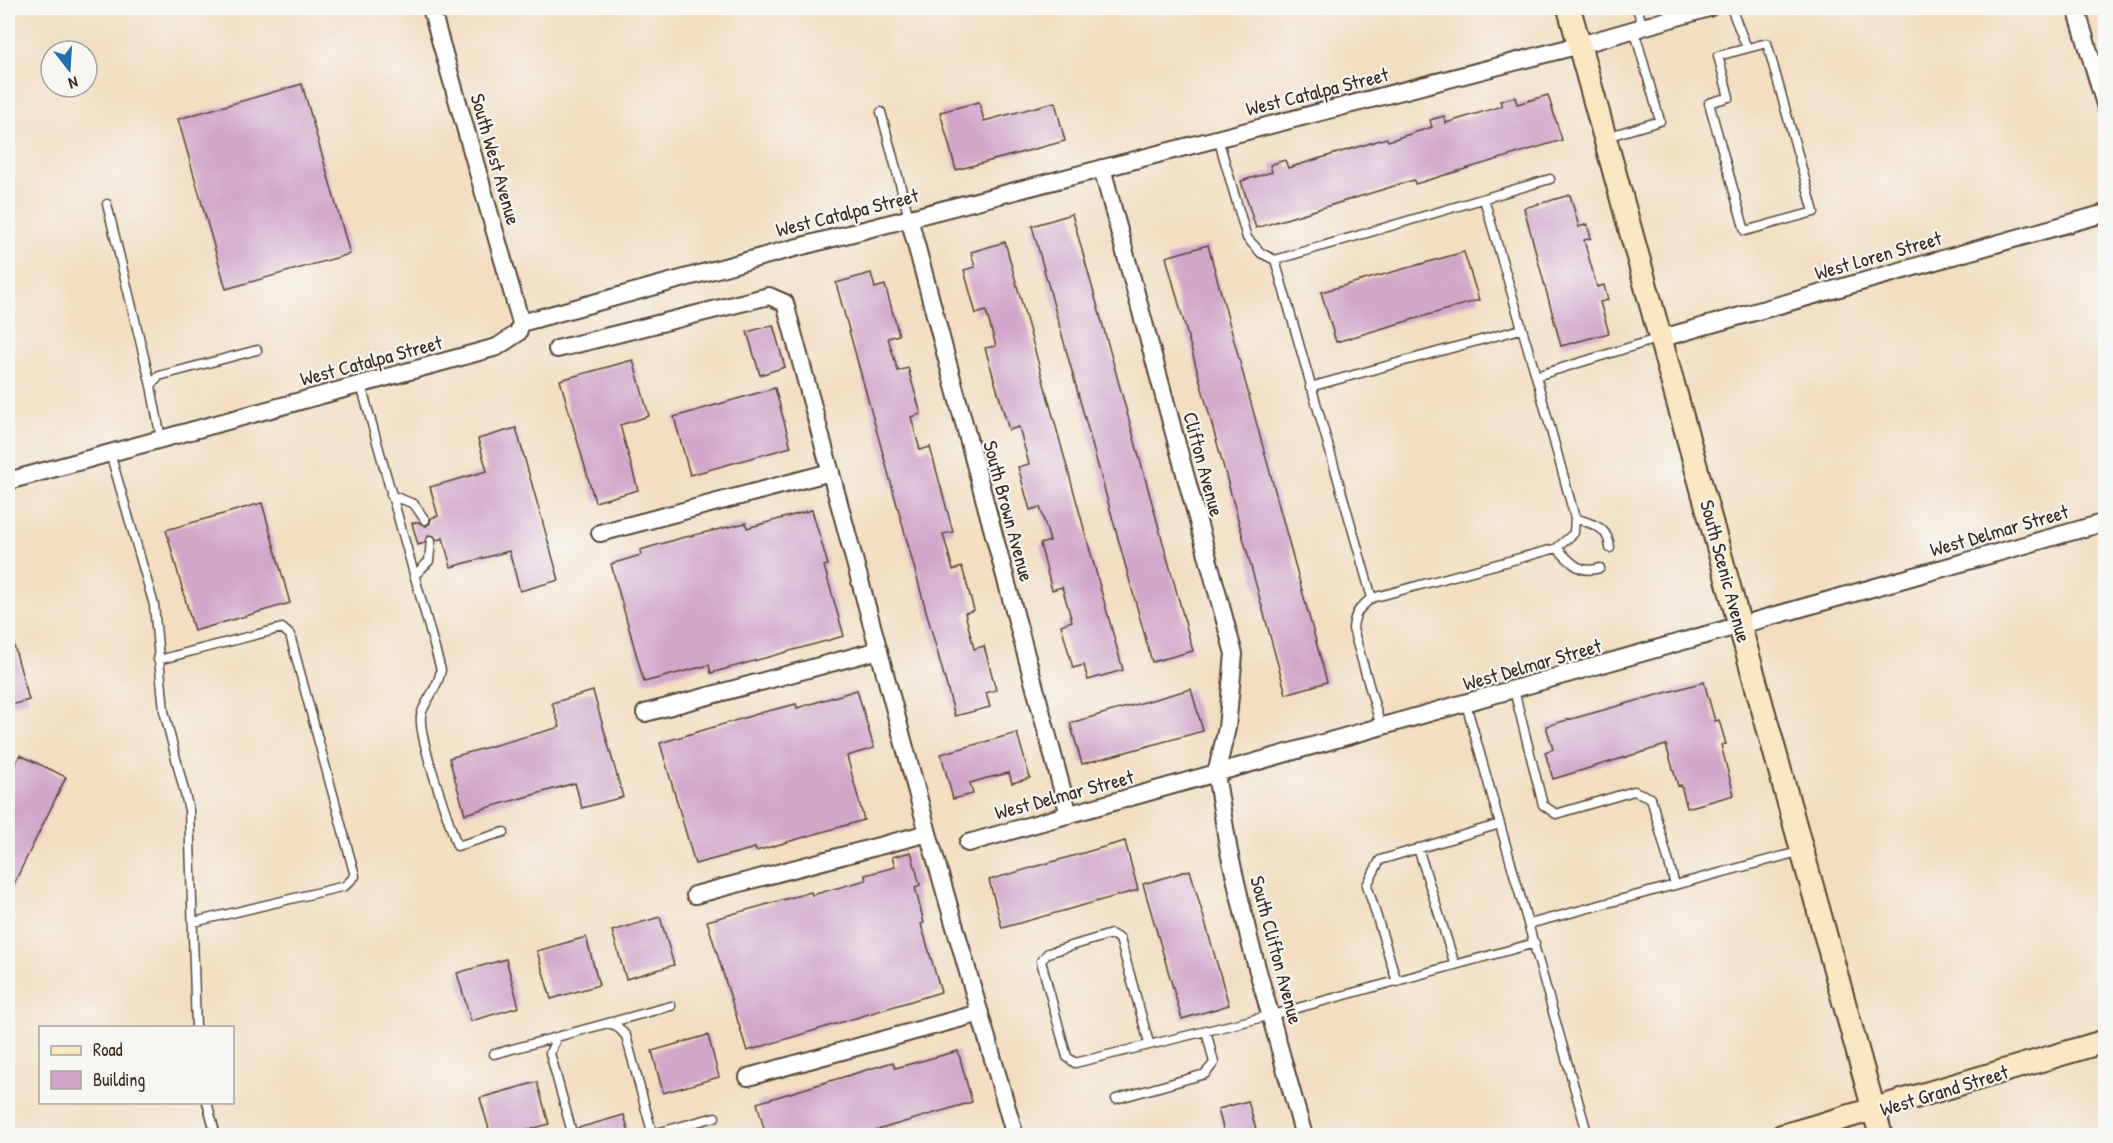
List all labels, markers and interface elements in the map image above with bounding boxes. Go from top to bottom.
north arrow [39,39,99,99]
street label: West Catalpa Street [1243,60,1392,122]
text: N [66,72,81,95]
street label: South West Avenue [464,90,528,228]
street label: West Catalpa Street [773,181,922,243]
street label: West Loren Street [1811,224,1946,286]
street label: West Catalpa Street [297,328,446,392]
street label: Clifton Avenue [1177,409,1231,519]
street label: South Brown Avenue [977,438,1041,584]
street label: South Scenic Avenue [1694,497,1758,645]
street label: West Delmar Street [1927,497,2072,563]
street label: West Delmar Street [1460,631,1605,697]
street label: West Delmar Street [992,762,1137,825]
street label: South Clifton Avenue [1244,873,1310,1027]
legend [39,1026,234,1104]
text: Road [93,1037,123,1062]
street label: West Grand Street [1877,1057,2012,1122]
text: Building [93,1067,145,1092]

